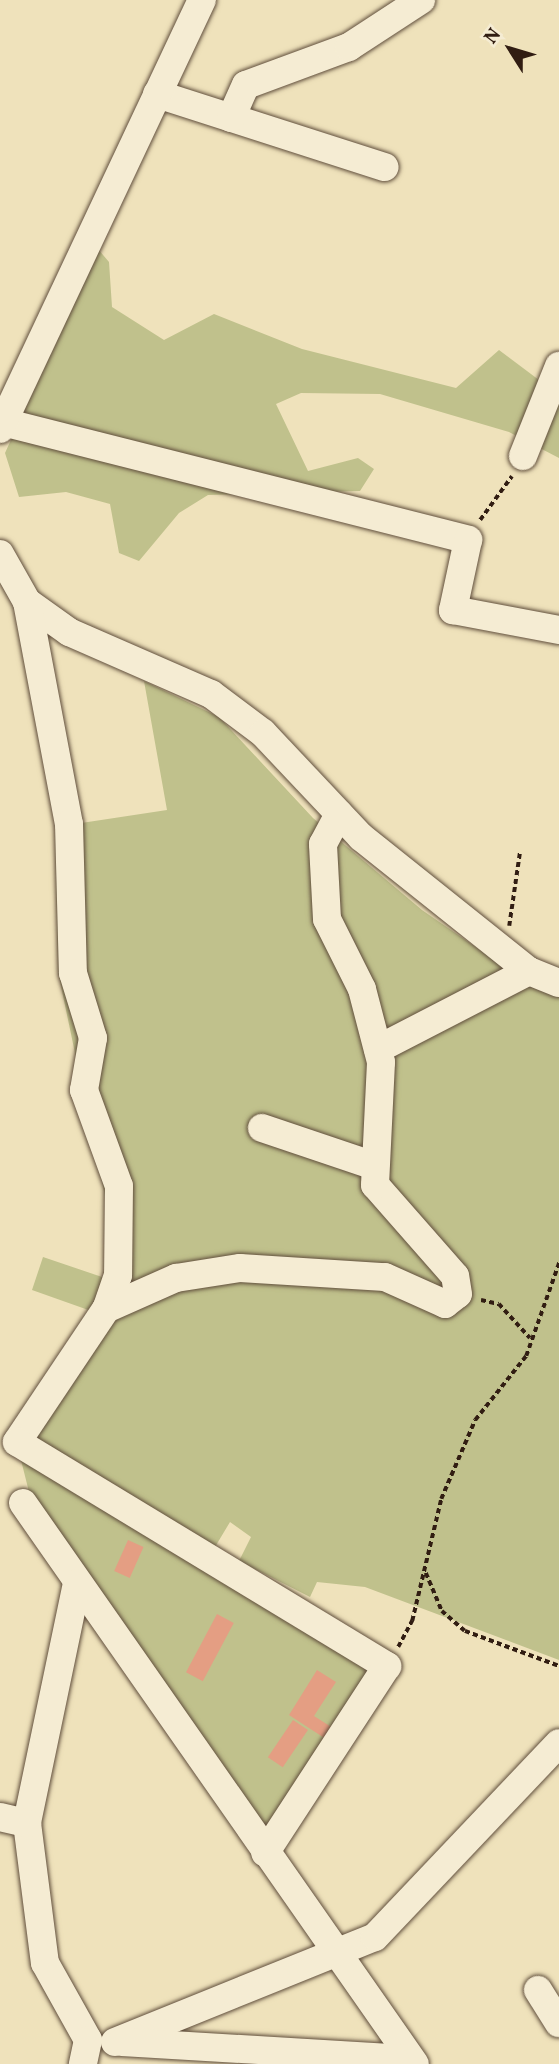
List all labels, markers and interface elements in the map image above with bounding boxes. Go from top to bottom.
north arrow [475,14,545,84]
text: N [479,23,508,50]

